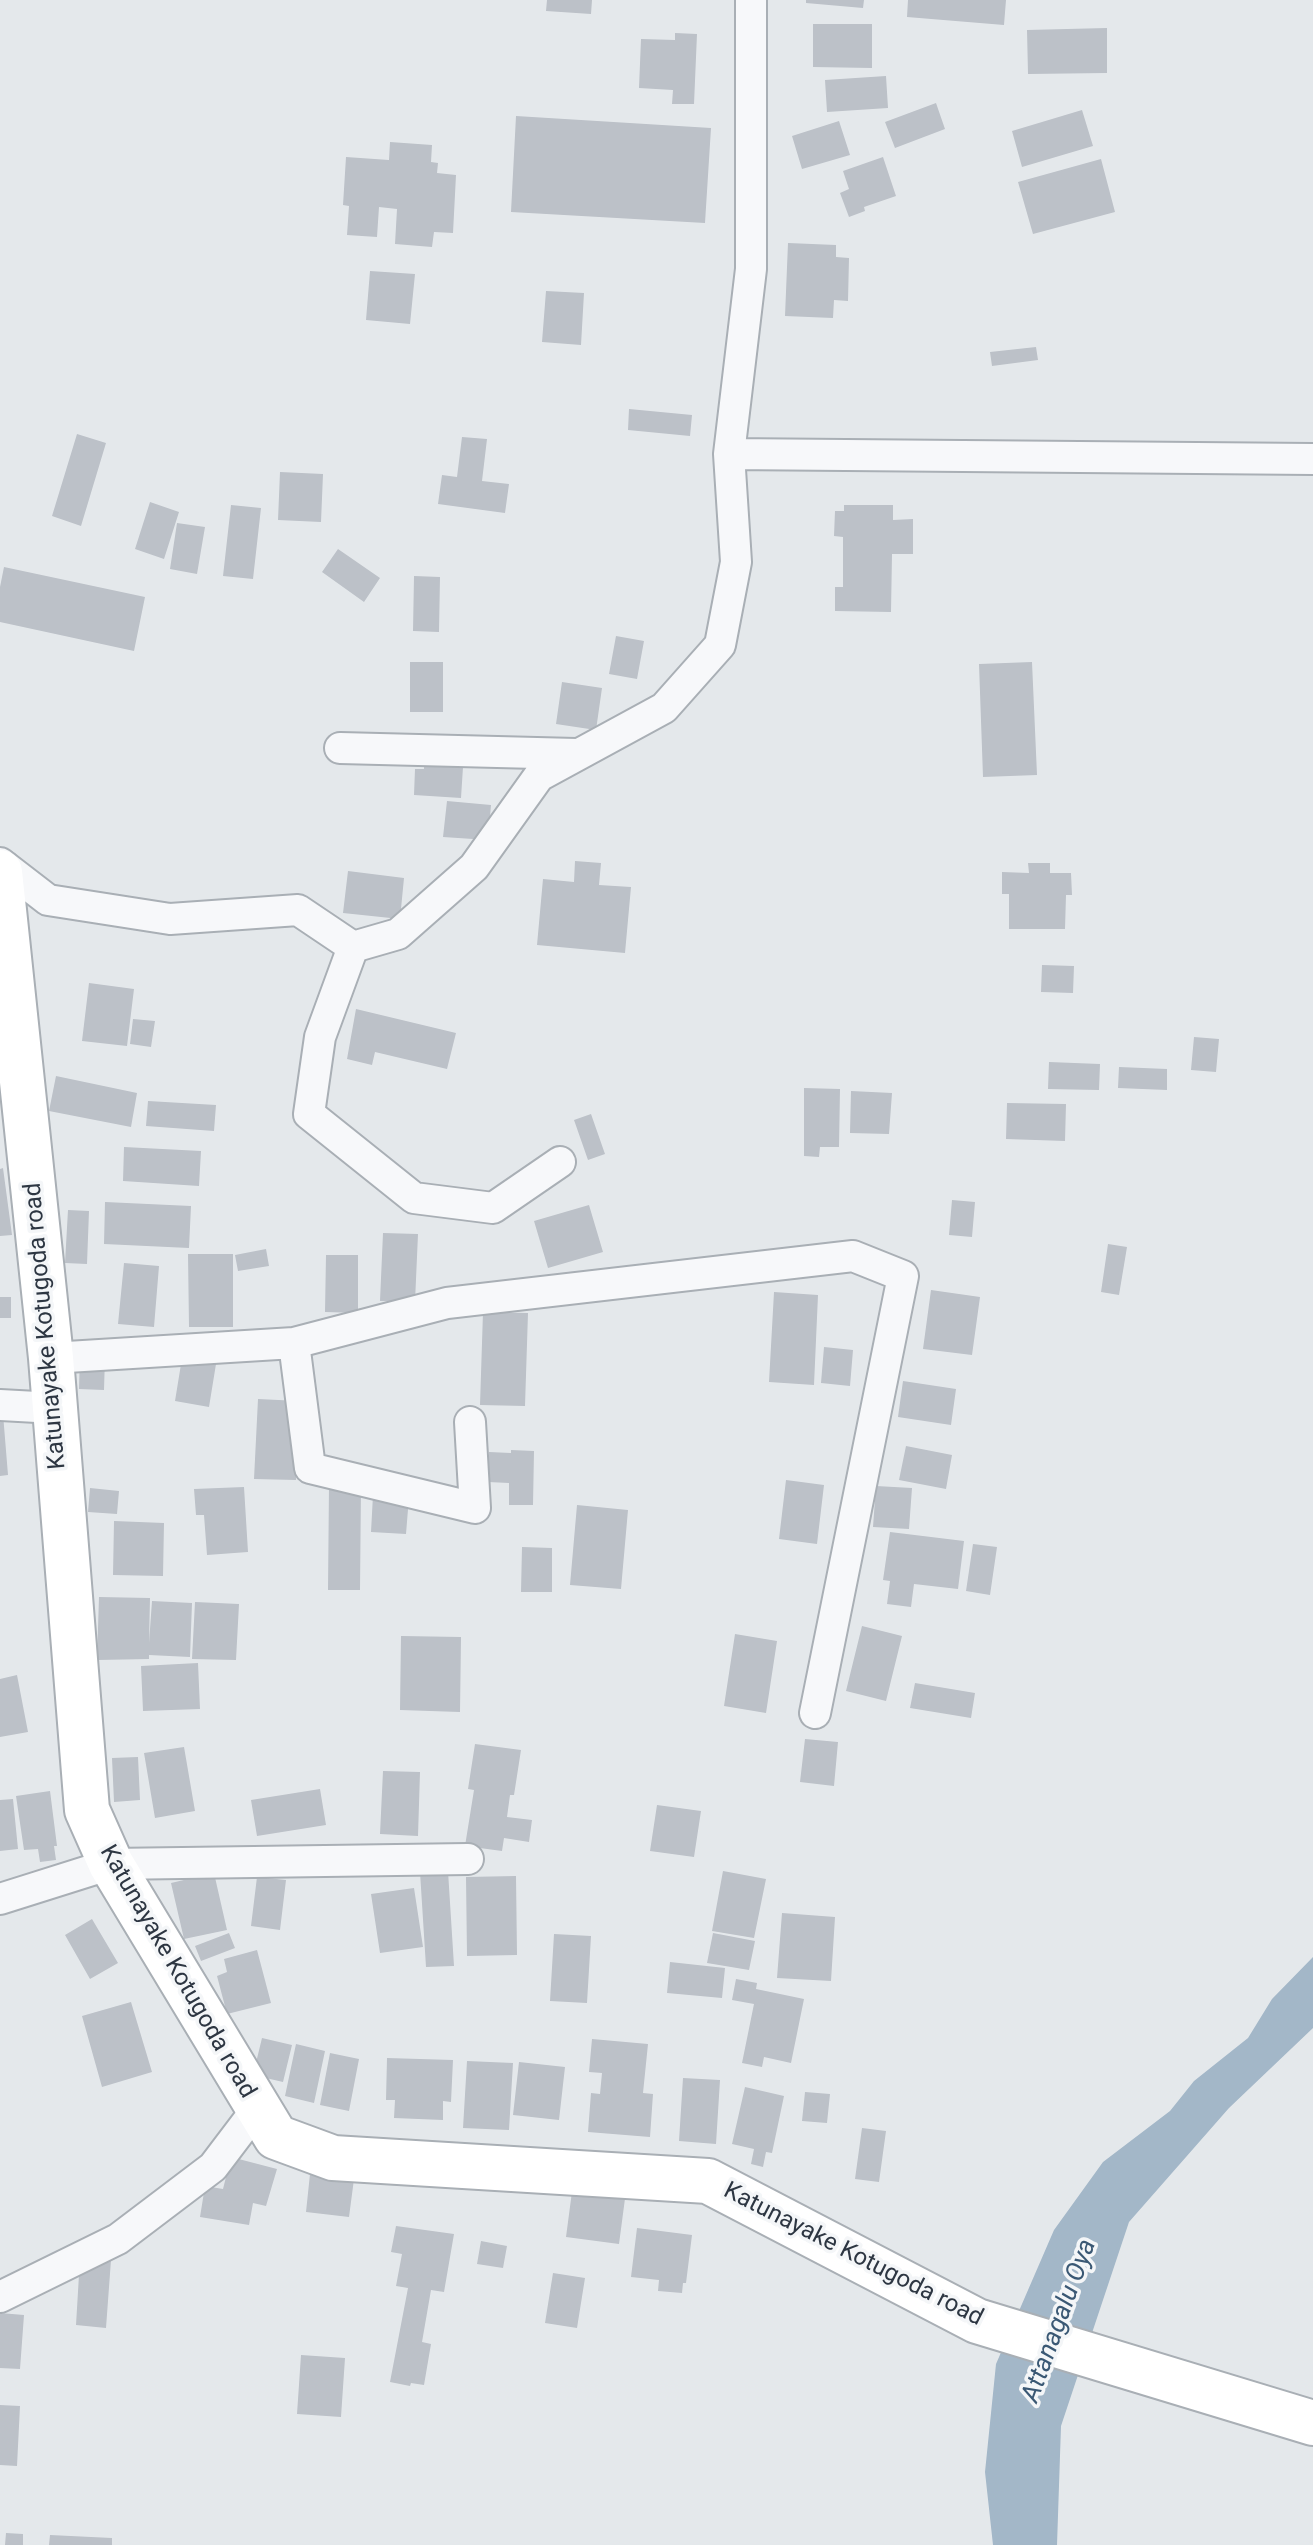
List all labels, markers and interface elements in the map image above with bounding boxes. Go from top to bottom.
street label: Katunayake Kotugoda road [19,1182,73,1470]
street label: Katunayake Kotugoda road [93,1840,261,2104]
street label: Katunayake Kotugoda road [718,2177,988,2333]
water label: Attanagalu Oya [1016,2235,1104,2407]

